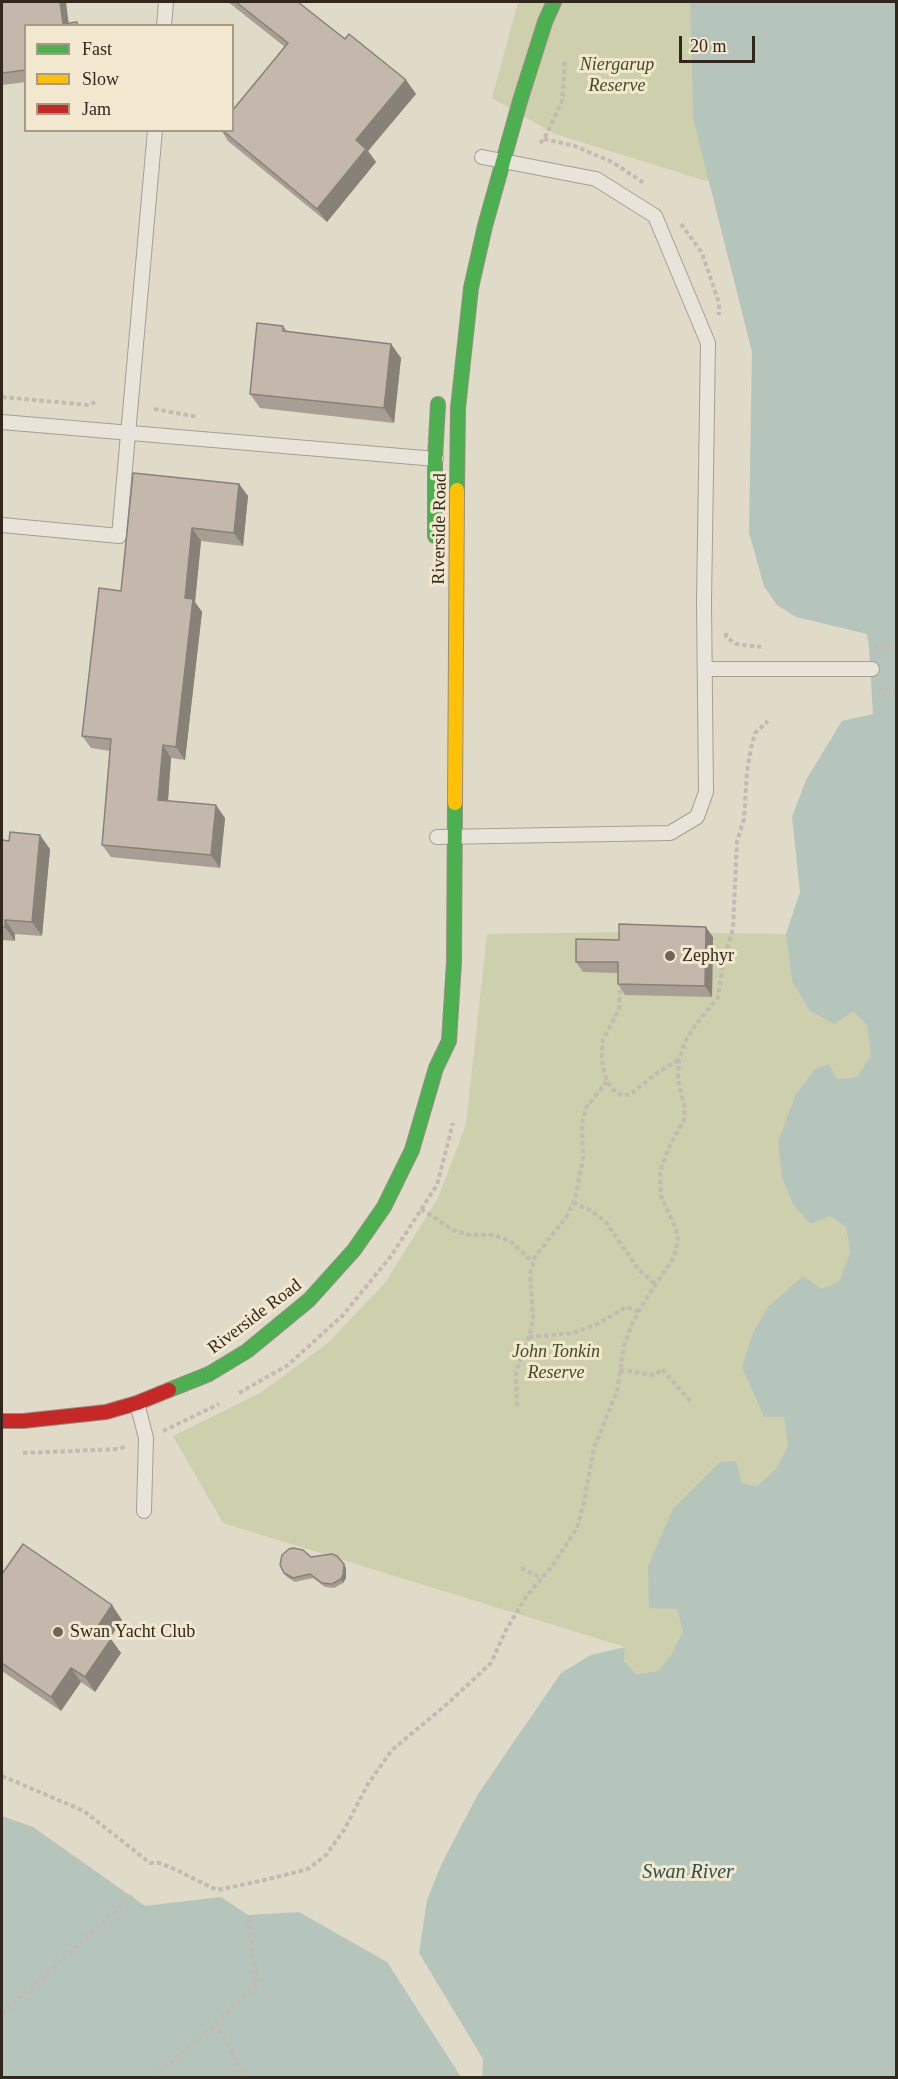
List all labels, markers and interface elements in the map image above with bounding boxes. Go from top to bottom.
legend [24,24,234,132]
scale bar [682,24,758,62]
text: 20 m [690,36,727,56]
text: Fast [82,39,112,59]
park label: Niergarup Reserve [580,54,654,97]
text: Slow [82,69,119,89]
text: Jam [82,99,111,119]
street label: Riverside Road [428,473,452,585]
place label: Zephyr [682,945,734,967]
marker: Zephyr [663,949,677,963]
street label: Riverside Road [204,1275,306,1359]
park label: John Tonkin Reserve [512,1341,600,1384]
place label: Swan Yacht Club [70,1621,195,1643]
marker: Swan Yacht Club [51,1625,65,1639]
water label: Swan River [642,1861,734,1885]

